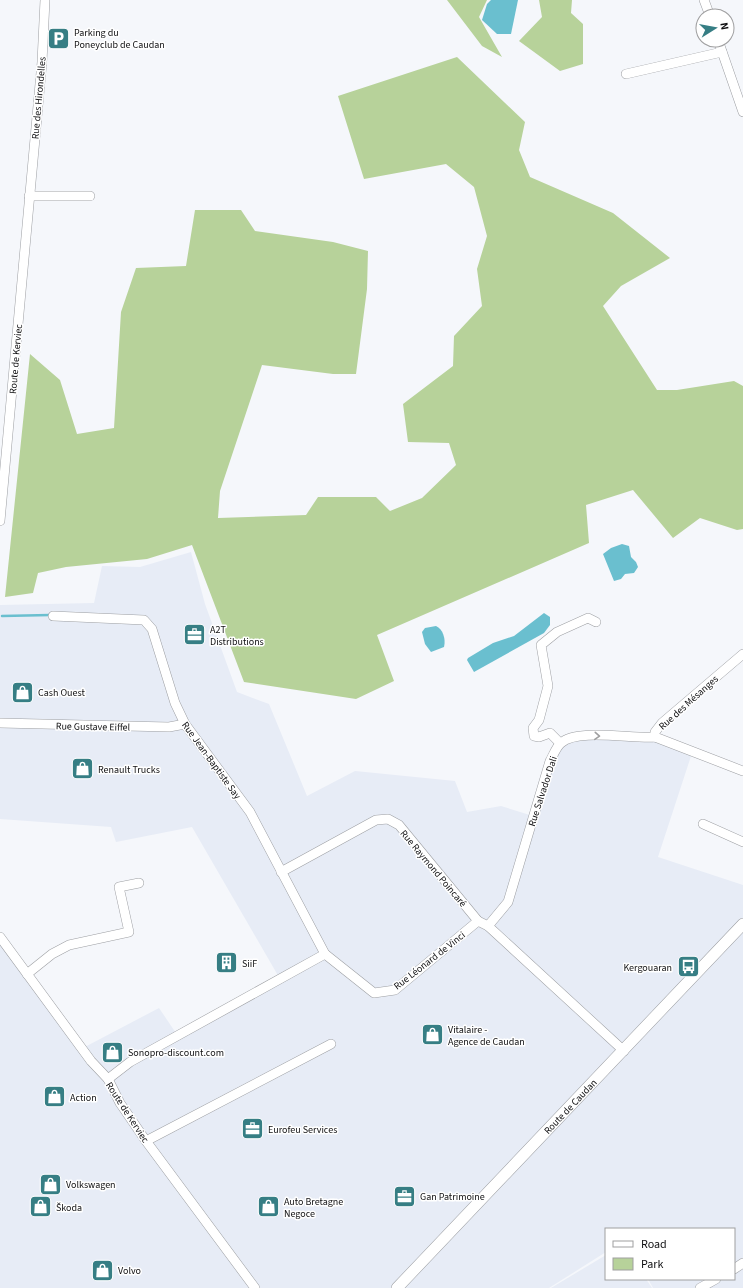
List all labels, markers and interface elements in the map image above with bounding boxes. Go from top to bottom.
north arrow [695,8,735,48]
text: N [716,21,732,31]
parking icon: Parking du Poneyclub de Caudan [45,25,71,51]
place label: Parking du Poneyclub de Caudan [74,26,165,52]
street label: Rue des Hirondelles [28,56,50,140]
street label: Route de Kerviec [6,323,26,395]
office icon: A2T Distributions [182,622,208,648]
place label: A2T Distributions [210,623,264,649]
street label: Rue des Mésanges [656,672,722,733]
shop icon: Cash Ouest [9,679,35,705]
place label: Cash Ouest [38,686,85,700]
street label: Rue Gustave Eiffel [56,719,131,735]
street label: Rue Jean-Baptiste Say [178,719,244,802]
one-way arrow [594,731,600,740]
street label: Rue Salvador Dali [525,754,561,828]
shop icon: Renault Trucks [70,756,96,782]
place label: Renault Trucks [98,763,160,777]
street label: Rue Raymond Poincaré [397,827,470,910]
street label: Rue Léonard de Vinci [391,928,468,993]
building icon: SiiF [214,950,240,976]
bus stop icon: Kergouaran [675,954,701,980]
place label: SiiF [242,957,257,971]
place label: Kergouaran [623,961,672,975]
shop icon: Vitalaire - Agence de Caudan [420,1022,446,1048]
place label: Vitalaire - Agence de Caudan [448,1023,525,1049]
shop icon: Sonopro-discount.com [99,1039,125,1065]
place label: Sonopro-discount.com [128,1046,224,1060]
street label: Route de Caudan [541,1076,600,1138]
street label: Route de Kerviec [102,1079,152,1146]
shop icon: Action [41,1084,67,1110]
place label: Action [70,1091,97,1105]
office icon: Eurofeu Services [240,1116,266,1142]
place label: Eurofeu Services [268,1123,337,1137]
shop icon: Volkswagen [37,1171,63,1197]
place label: Volkswagen [66,1178,116,1192]
office icon: Gan Patrimoine [392,1183,418,1209]
place label: Gan Patrimoine [420,1190,485,1204]
shop icon: Škoda [28,1194,54,1220]
shop icon: Auto Bretagne Negoce [255,1194,281,1220]
place label: Auto Bretagne Negoce [284,1195,343,1221]
place label: Škoda [56,1201,82,1215]
legend [605,1228,735,1280]
text: Road [641,1236,667,1253]
text: Park [641,1256,663,1273]
shop icon: Volvo [89,1257,115,1283]
place label: Volvo [118,1264,141,1278]

